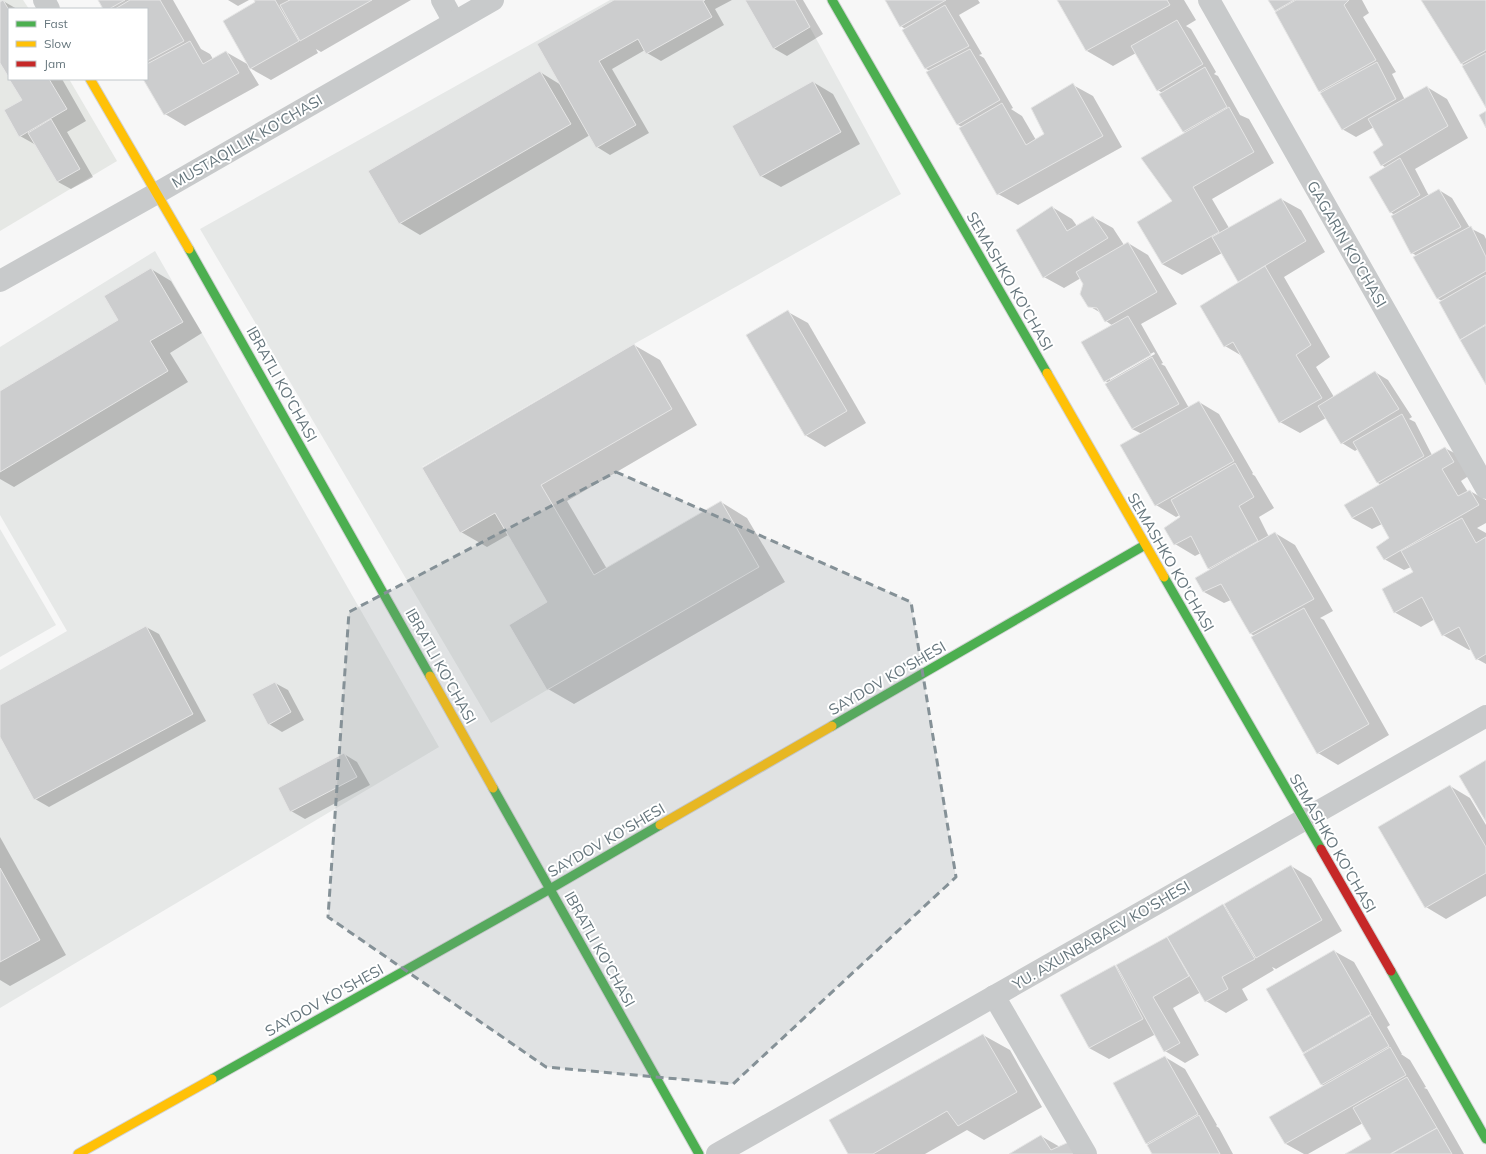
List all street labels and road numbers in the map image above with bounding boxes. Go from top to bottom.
street label: MUSTAQILLIK KO'CHASI [168,90,326,192]
street label: GAGARIN KO'CHASI [1303,177,1391,311]
street label: SEMASHKO KO'CHASI [962,208,1058,354]
street label: IBRATLI KO'CHASI [242,323,322,445]
street label: SEMASHKO KO'CHASI [1123,489,1219,635]
street label: IBRATLI KO'CHASI [401,605,481,727]
street label: SAYDOV KO'SHESI [825,637,949,719]
street label: SEMASHKO KO'CHASI [1285,770,1381,916]
street label: SAYDOV KO'SHESI [544,799,668,881]
street label: YU. AXUNBABAEV KO'SHESI [1008,876,1193,994]
street label: IBRATLI KO'CHASI [560,888,640,1010]
street label: SAYDOV KO'SHESI [262,960,386,1040]

